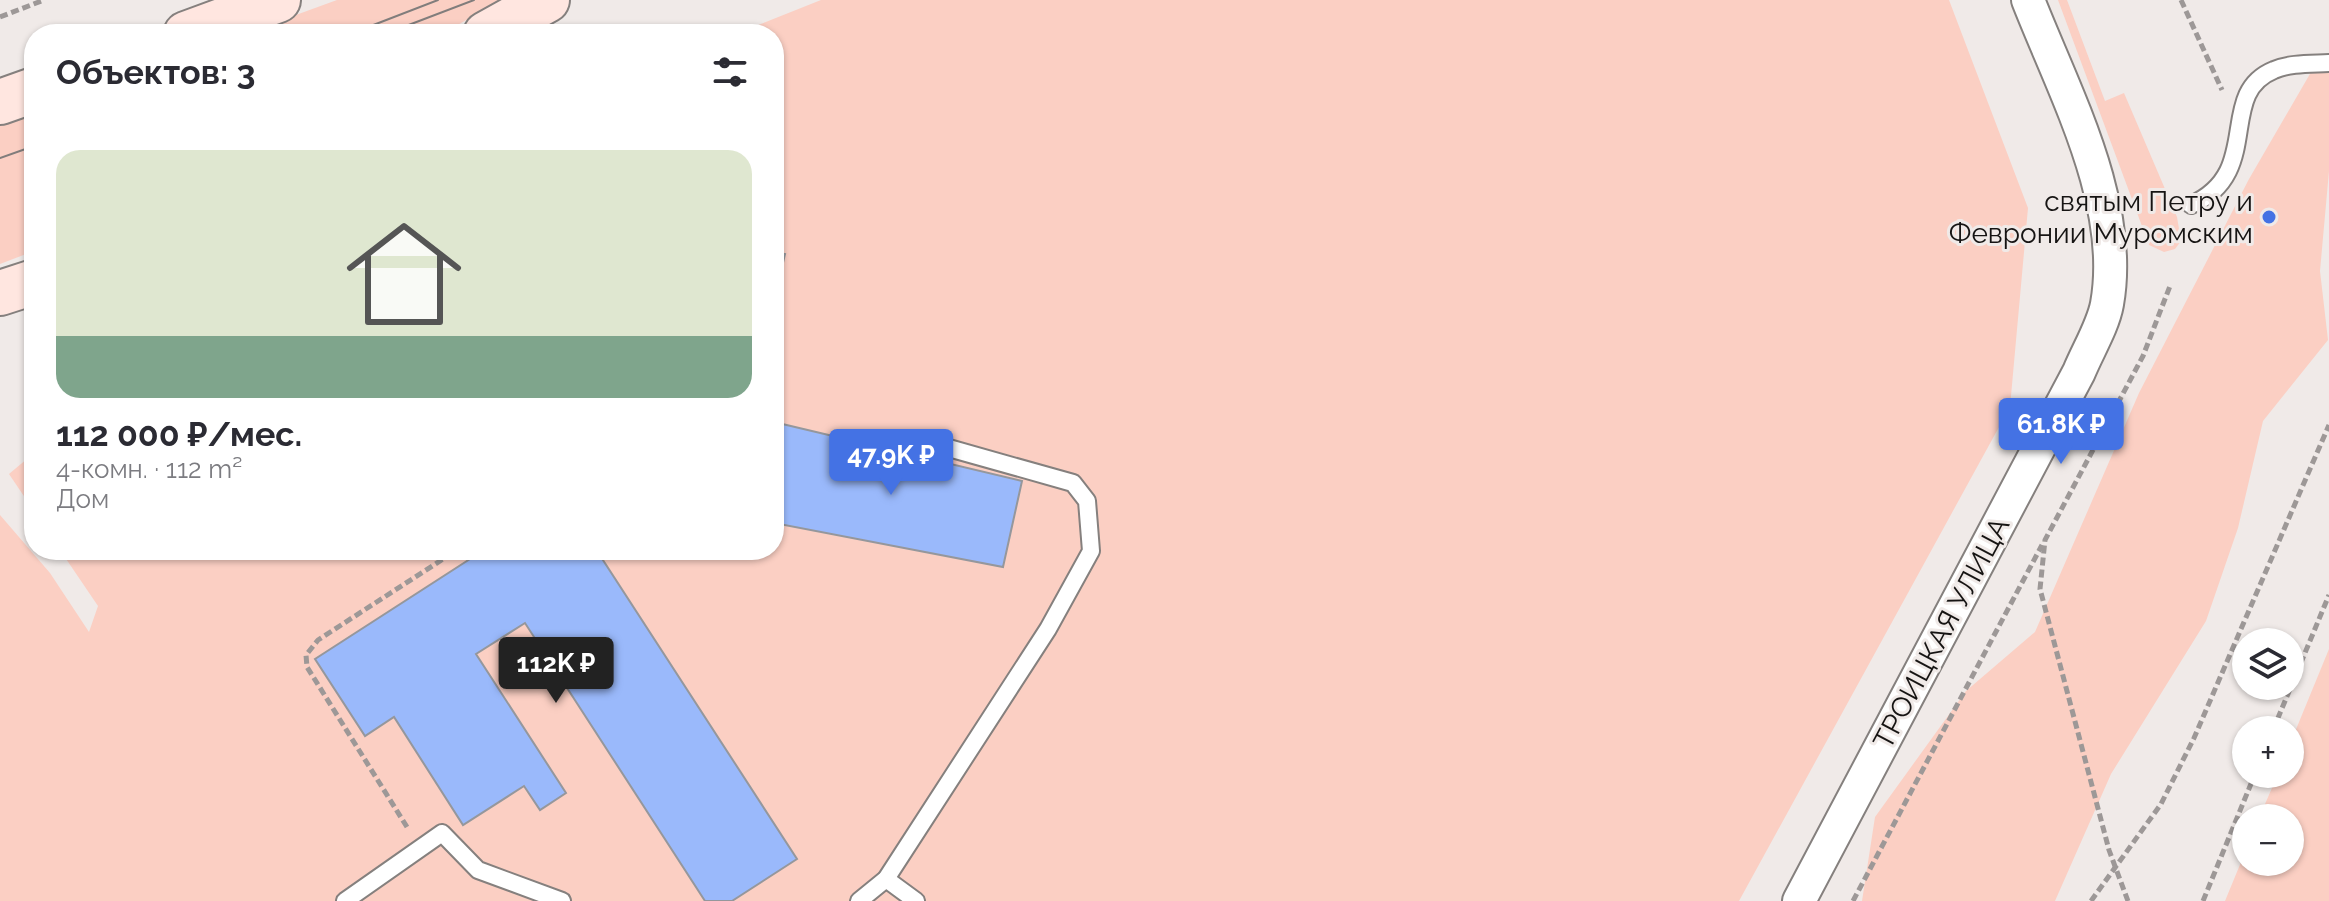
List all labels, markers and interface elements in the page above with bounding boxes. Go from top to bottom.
icon: filters [708,50,752,94]
text: Объектов: 3 [56,52,255,92]
place label: святым Петру и Февронии Муромским [1949,185,2253,250]
icon: home [332,202,476,346]
marker: святым Петру и Февронии Муромским [2260,208,2278,226]
pin: 61.8K ₽ [1987,398,2135,466]
text: 61.8K ₽ [2017,409,2105,439]
text: 112 000 ₽/мес. [56,414,302,454]
pin: 47.9K ₽ [817,429,965,497]
text: 47.9K ₽ [847,440,935,470]
text: 4-комн. · 112 m² [56,454,242,484]
text: Дом [56,484,109,514]
street label: ТРОИЦКАЯ УЛИЦА [1866,512,2016,755]
map controls [2232,628,2304,876]
button: layers [2232,628,2304,700]
pin: 112K ₽ [491,637,621,705]
text: 112K ₽ [517,648,595,678]
button: + [2232,716,2304,788]
button: − [2232,804,2304,876]

